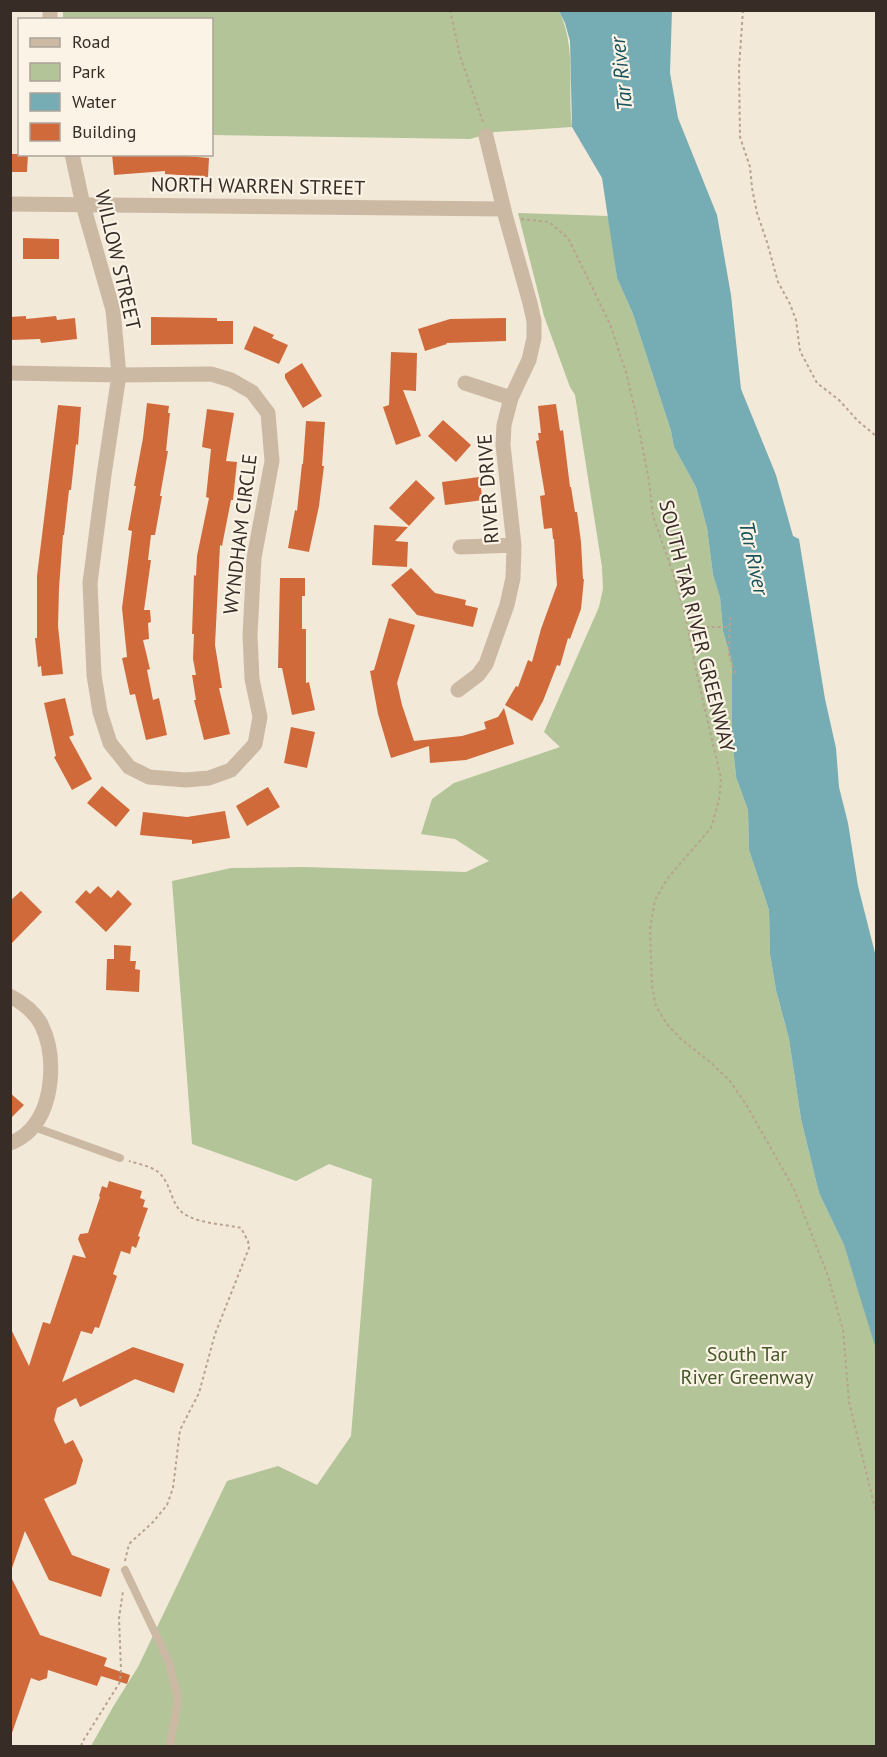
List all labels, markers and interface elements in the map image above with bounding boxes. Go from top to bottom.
legend [18,18,213,156]
text: Road [72,30,110,53]
water label: Tar River [603,34,638,112]
text: Park [72,60,105,83]
text: Water [72,90,116,113]
text: Building [72,120,136,143]
street label: NORTH WARREN STREET [151,171,365,201]
street label: WILLOW STREET [89,188,147,332]
street label: RIVER DRIVE [471,433,505,545]
street label: WYNDHAM CIRCLE [217,452,263,616]
street label: SOUTH TAR RIVER GREENWAY [653,497,741,756]
water label: Tar River [733,519,775,599]
park label: South Tar River Greenway [681,1341,814,1390]

